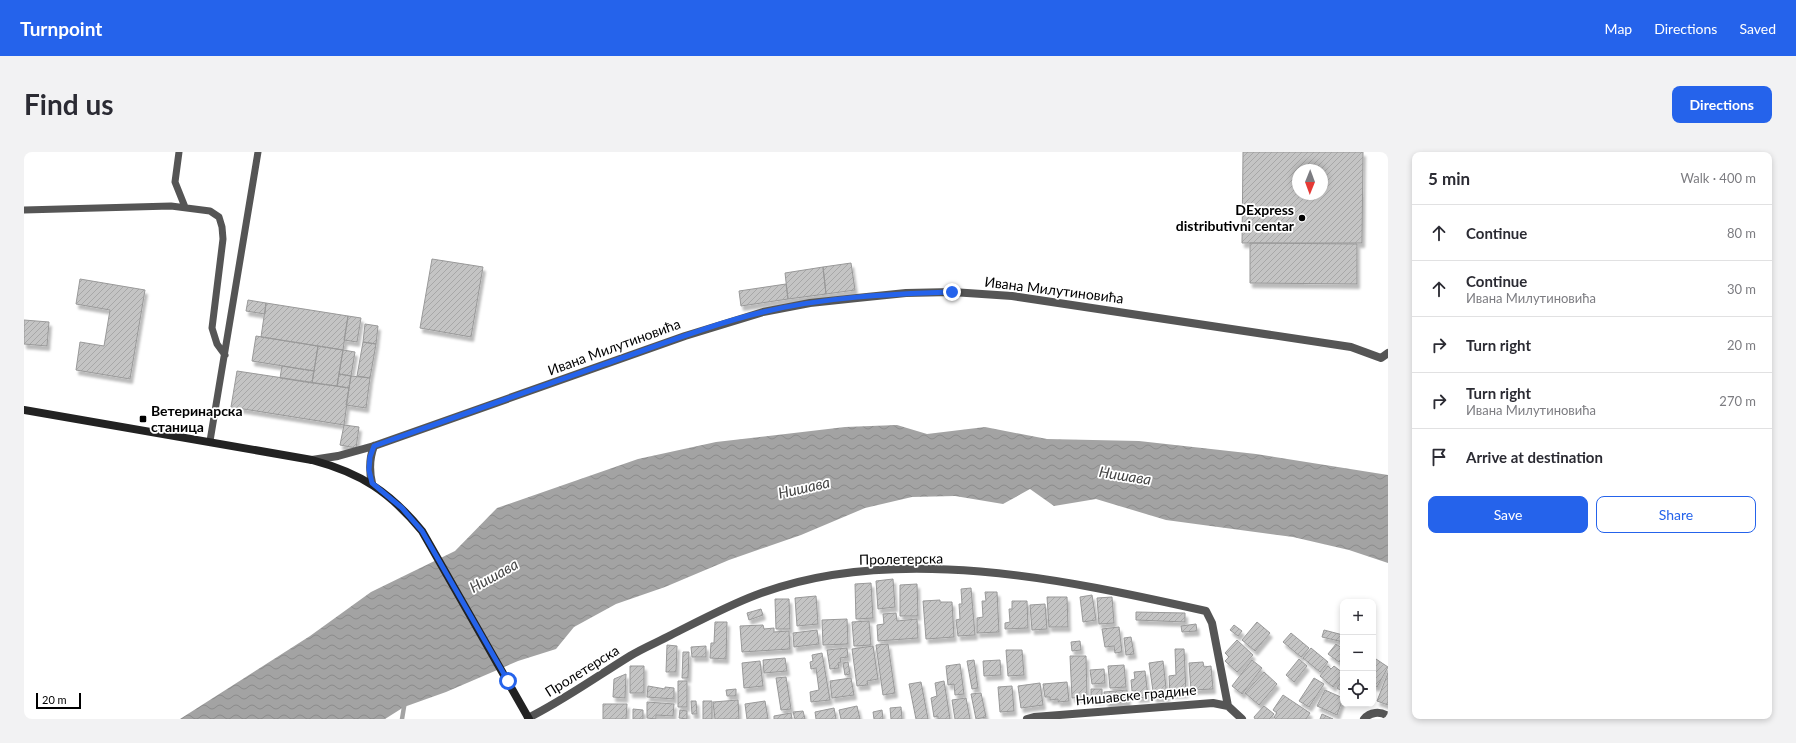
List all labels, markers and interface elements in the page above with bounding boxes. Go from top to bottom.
text: Turnpoint [20,17,102,40]
text: Map [1605,20,1632,37]
text: Directions [1654,20,1717,37]
text: Saved [1739,20,1776,37]
button: Directions [1672,86,1772,123]
text: Find us [24,87,114,121]
north arrow [1292,164,1328,200]
text: 5 min [1428,168,1470,189]
text: Walk · 400 m [1680,170,1756,186]
place label: DExpress distributivni centar [1176,201,1295,234]
marker: DExpress distributivni centar [1297,213,1307,223]
icon: ahead [1428,222,1450,244]
text: Continue [1466,224,1527,242]
text: 80 m [1727,225,1756,241]
text: Continue [1466,272,1527,290]
street label: Ивана Милутиновића [984,273,1125,306]
icon: ahead [1428,278,1450,300]
text: 30 m [1727,281,1756,297]
route end [943,283,961,301]
text: Ивана Милутиновића [1466,290,1596,306]
street label: Ивана Милутиновића [545,315,683,378]
icon: right [1428,334,1450,356]
text: Turn right [1466,336,1531,354]
text: 20 m [1727,337,1756,353]
text: Turn right [1466,384,1531,402]
icon: right [1428,390,1450,412]
text: 270 m [1719,393,1756,409]
place label: Ветеринарска станица [151,402,243,435]
text: Ивана Милутиновића [1466,402,1596,418]
marker: Ветеринарска станица [138,414,148,424]
icon: arrive [1428,446,1450,468]
text: Arrive at destination [1466,448,1603,466]
water label: Нишава [1098,462,1153,488]
water label: Нишава [776,472,832,502]
button: Save [1428,496,1588,533]
button: Share [1596,496,1756,533]
street label: Пролетерска [859,549,943,568]
water label: Нишава [466,554,521,596]
map controls [1340,599,1376,707]
button: + [1340,599,1376,635]
button: − [1340,635,1376,671]
street label: Пролетерска [542,641,622,700]
button: locate [1340,671,1376,707]
route start [499,672,517,690]
street label: Нишавске градине [1075,681,1197,708]
scale bar [36,691,81,710]
text: 20 m [42,693,67,706]

